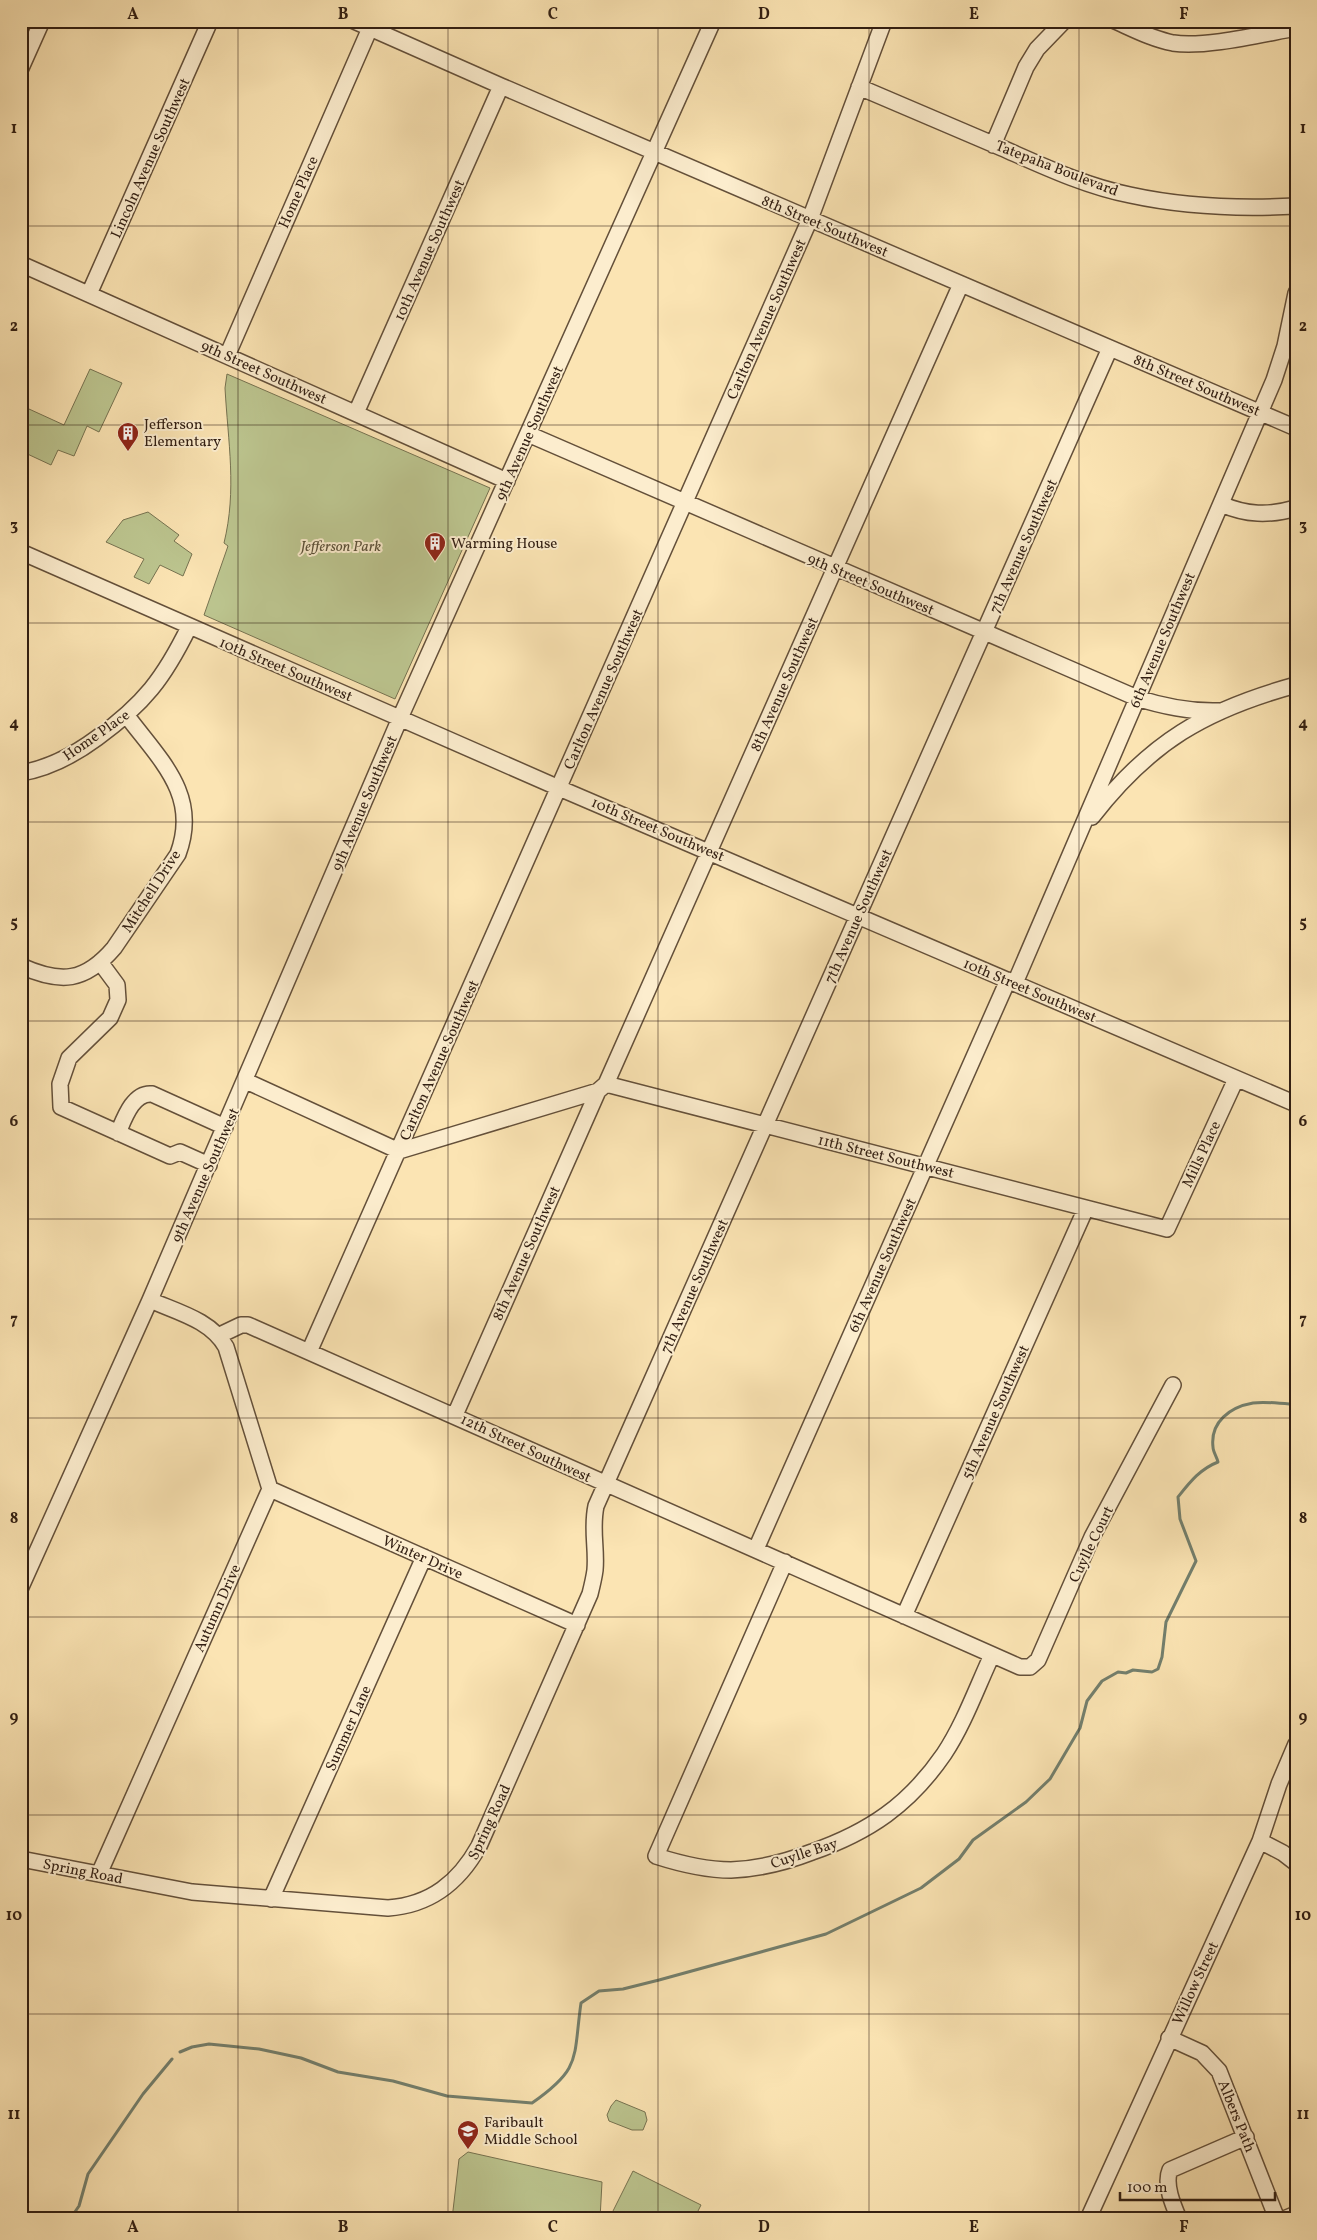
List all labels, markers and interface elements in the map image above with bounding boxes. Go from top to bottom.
text: A [127,4,139,26]
text: B [338,4,349,26]
text: C [548,4,558,26]
text: D [758,4,770,26]
text: E [969,4,979,26]
text: F [1179,4,1189,26]
street label: Lincoln Avenue Southwest [106,75,196,242]
text: 1 [11,118,17,140]
text: 1 [1300,118,1306,140]
street label: Tatepaha Boulevard [992,136,1121,203]
street label: Home Place [274,153,325,232]
street label: 10th Avenue Southwest [390,177,471,325]
street label: 8th Street Southwest [758,191,891,264]
street label: Carlton Avenue Southwest [722,236,812,403]
text: 2 [10,316,18,338]
text: 2 [1299,316,1307,338]
street label: 9th Street Southwest [197,336,330,411]
street label: 8th Street Southwest [1130,350,1263,423]
street label: 9th Avenue Southwest [491,363,570,504]
place label: Jefferson Elementary [144,415,221,453]
building icon: Jefferson Elementary [116,421,140,452]
street label: 7th Avenue Southwest [985,476,1063,617]
text: 3 [10,515,18,537]
text: 3 [1299,515,1307,537]
building icon: Warming House [423,531,447,562]
place label: Warming House [451,534,557,555]
park label: Jefferson Park [299,537,381,558]
street label: 9th Street Southwest [804,549,937,622]
street label: 6th Avenue Southwest [1125,570,1201,712]
street label: Carlton Avenue Southwest [559,606,649,773]
street label: 8th Avenue Southwest [746,614,825,755]
street label: 10th Street Southwest [216,633,355,708]
street label: Home Place [59,706,134,767]
text: 4 [9,713,19,735]
text: 4 [1298,713,1308,735]
street label: 9th Avenue Southwest [327,732,403,875]
street label: 10th Street Southwest [588,793,727,868]
street label: Mitchell Drive [118,846,187,937]
street label: 7th Avenue Southwest [820,846,898,987]
text: 5 [10,912,18,934]
text: 5 [1299,912,1307,934]
street label: 10th Street Southwest [960,954,1099,1029]
street label: Carlton Avenue Southwest [395,977,485,1144]
street label: 9th Avenue Southwest [167,1105,246,1246]
text: 6 [10,1111,19,1133]
text: 6 [1299,1111,1308,1133]
street label: Mills Place [1178,1118,1227,1191]
street label: 11th Street Southwest [815,1130,956,1185]
street label: 8th Avenue Southwest [488,1183,567,1324]
street label: 6th Avenue Southwest [844,1195,923,1336]
street label: 7th Avenue Southwest [656,1216,734,1357]
text: 7 [10,1309,18,1331]
text: 7 [1299,1309,1307,1331]
street label: 5th Avenue Southwest [957,1342,1035,1483]
street label: 12th Street Southwest [457,1410,594,1489]
street label: Cuylle Court [1065,1503,1120,1586]
text: 8 [10,1508,18,1530]
text: 8 [1299,1508,1307,1530]
street label: Winter Drive [379,1531,466,1585]
street label: Autumn Drive [190,1561,247,1656]
street label: Summer Lane [321,1682,378,1775]
text: 9 [10,1707,19,1729]
text: 9 [1299,1707,1308,1729]
street label: Spring Road [464,1781,517,1864]
street label: Cuylle Bay [768,1834,841,1875]
street label: Spring Road [41,1854,125,1891]
text: 10 [6,1905,22,1927]
text: 10 [1295,1905,1311,1927]
street label: Willow Street [1168,1939,1225,2029]
street label: Albers Path [1212,2077,1260,2156]
text: 11 [8,2104,20,2126]
text: 11 [1297,2104,1309,2126]
place label: Faribault Middle School [484,2113,578,2151]
school or university icon: Faribault Middle School [456,2119,480,2150]
scale bar [1120,2170,1274,2202]
text: 100 m [1127,2178,1167,2199]
text: A [127,2217,139,2239]
text: B [338,2217,349,2239]
text: C [548,2217,558,2239]
text: D [758,2217,770,2239]
text: E [969,2217,979,2239]
text: F [1179,2217,1189,2239]

